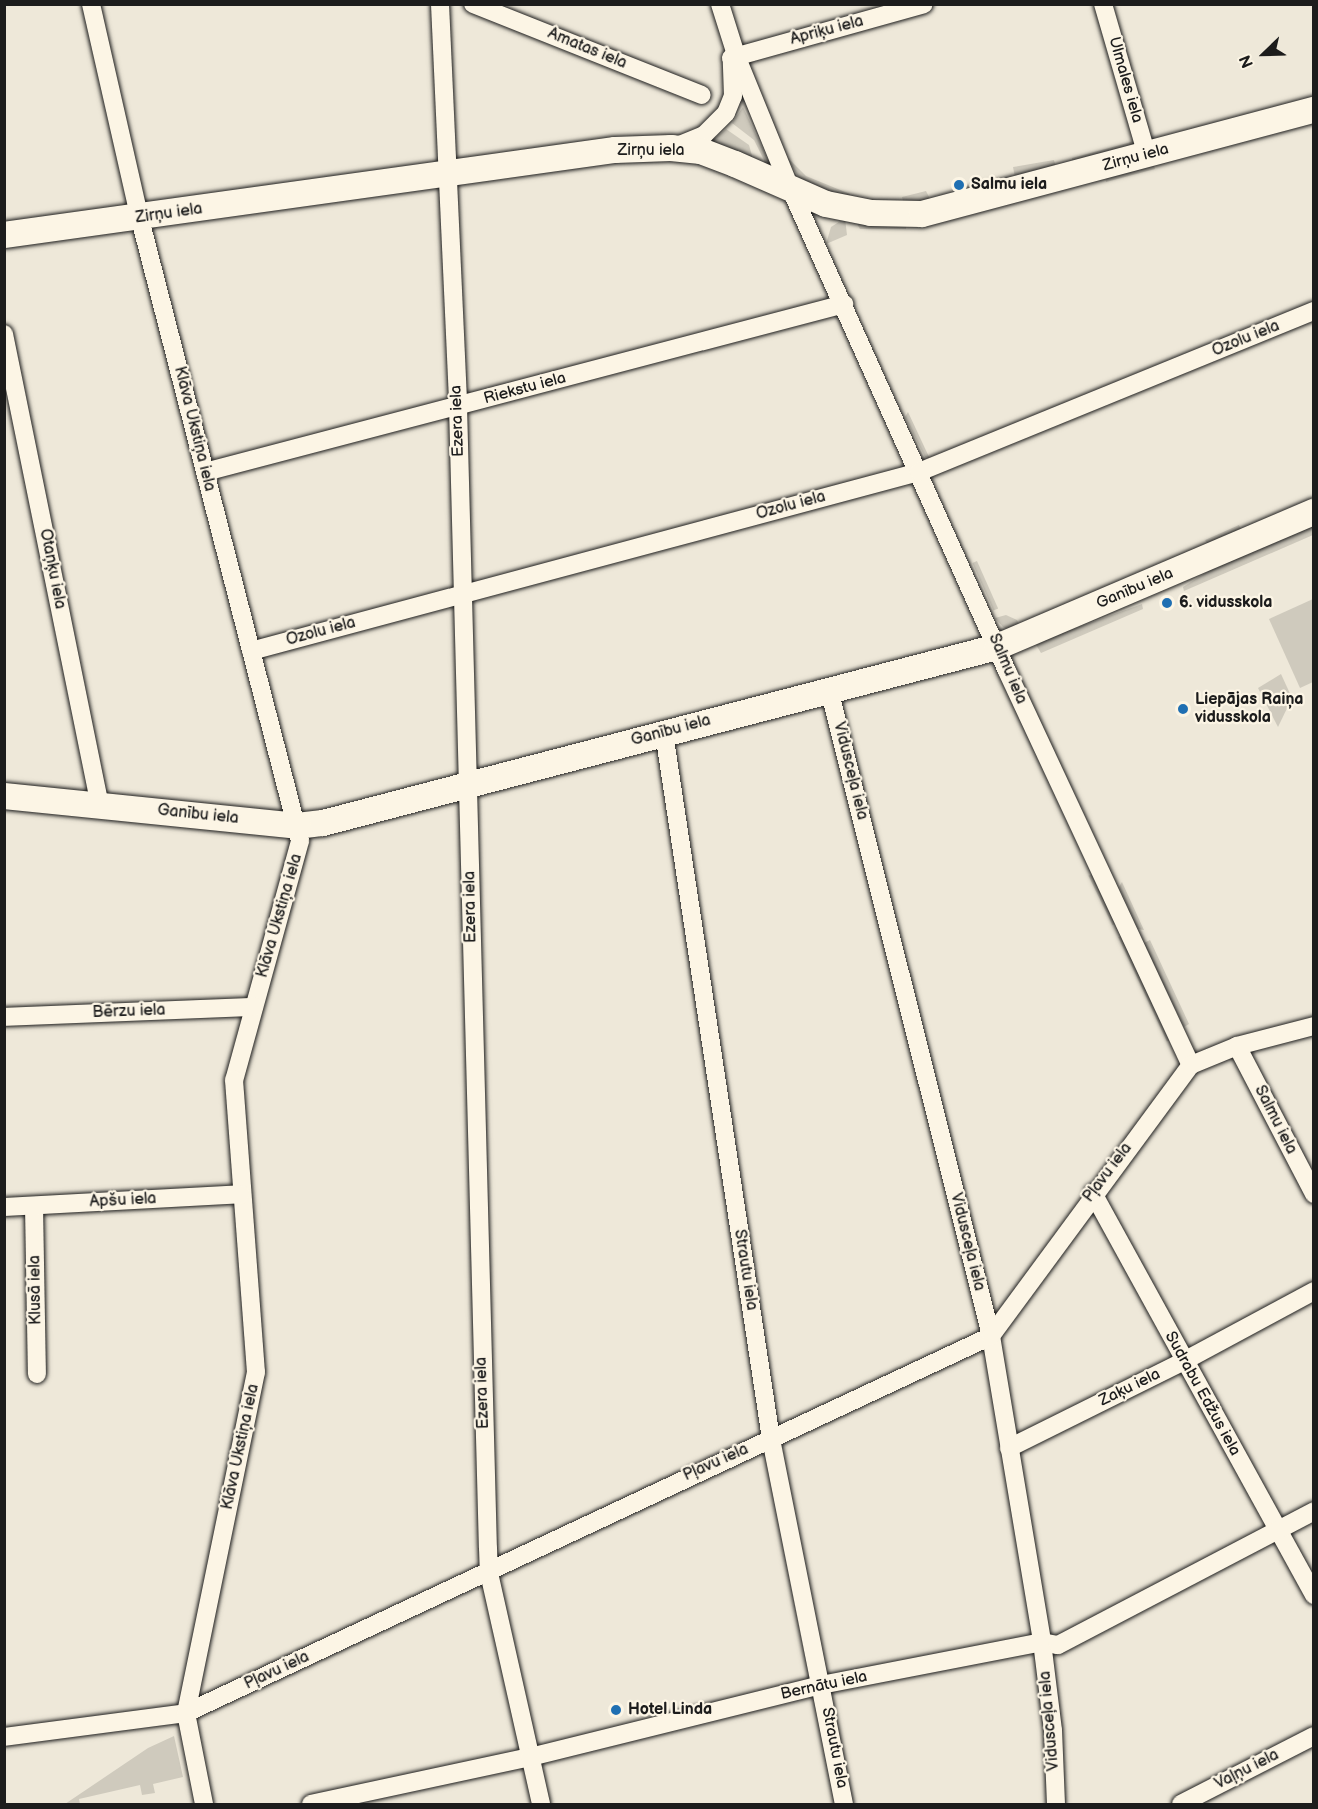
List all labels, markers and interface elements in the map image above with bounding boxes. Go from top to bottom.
street label: Apriķu iela [788,12,866,50]
street label: Amatas iela [545,24,629,74]
north arrow [1234,24,1294,84]
street label: Ulmales iela [1104,35,1146,125]
text: N [1236,52,1258,70]
street label: Zirņu iela [1101,140,1171,176]
street label: Zirņu iela [617,141,685,161]
place label: Salmu iela [971,175,1047,195]
marker: Salmu iela [952,178,966,192]
street label: Zirņu iela [134,200,204,228]
street label: Ozolu iela [1209,317,1283,361]
street label: Klāva Ukstiņa iela [169,365,219,493]
street label: Riekstu iela [482,369,568,409]
street label: Ezera iela [447,385,469,457]
street label: Ozolu iela [754,488,828,524]
street label: Otaņķu iela [35,527,69,611]
street label: Ganību iela [1094,564,1176,614]
place label: 6. vidusskola [1179,593,1273,613]
marker: 6. vidusskola [1160,596,1174,610]
street label: Ozolu iela [284,614,358,650]
street label: Salmu iela [984,631,1030,707]
place label: Liepājas Raiņa vidusskola [1195,690,1304,728]
marker: Liepājas Raiņa vidusskola [1176,702,1190,716]
street label: Ganību iela [629,711,713,751]
street label: Vidusceļa iela [829,720,871,822]
street label: Ganību iela [156,801,240,829]
street label: Klāva Ukstiņa iela [253,852,307,980]
street label: Ezera iela [461,871,481,943]
street label: Bērzu iela [92,1001,166,1023]
street label: Salmu iela [1250,1082,1300,1158]
street label: Pļavu iela [1080,1140,1136,1206]
street label: Apšu iela [89,1190,157,1212]
street label: Vidusceļa iela [946,1191,988,1293]
street label: Strautu iela [729,1228,761,1312]
street label: Klusā iela [26,1255,46,1325]
street label: Sudrabu Edžus iela [1160,1329,1244,1459]
street label: Ezera iela [472,1357,494,1429]
street label: Zaķu iela [1096,1365,1164,1411]
street label: Klāva Ukstiņa iela [218,1382,264,1512]
street label: Pļavu iela [680,1440,752,1486]
street label: Pļavu iela [242,1648,312,1694]
street label: Bernātu iela [779,1667,869,1705]
street label: Vidusceļa iela [1036,1670,1064,1772]
place label: Hotel Linda [628,1700,712,1720]
marker: Hotel Linda [609,1703,623,1717]
street label: Strautu iela [817,1706,851,1790]
street label: Vaļņu iela [1212,1746,1282,1794]

